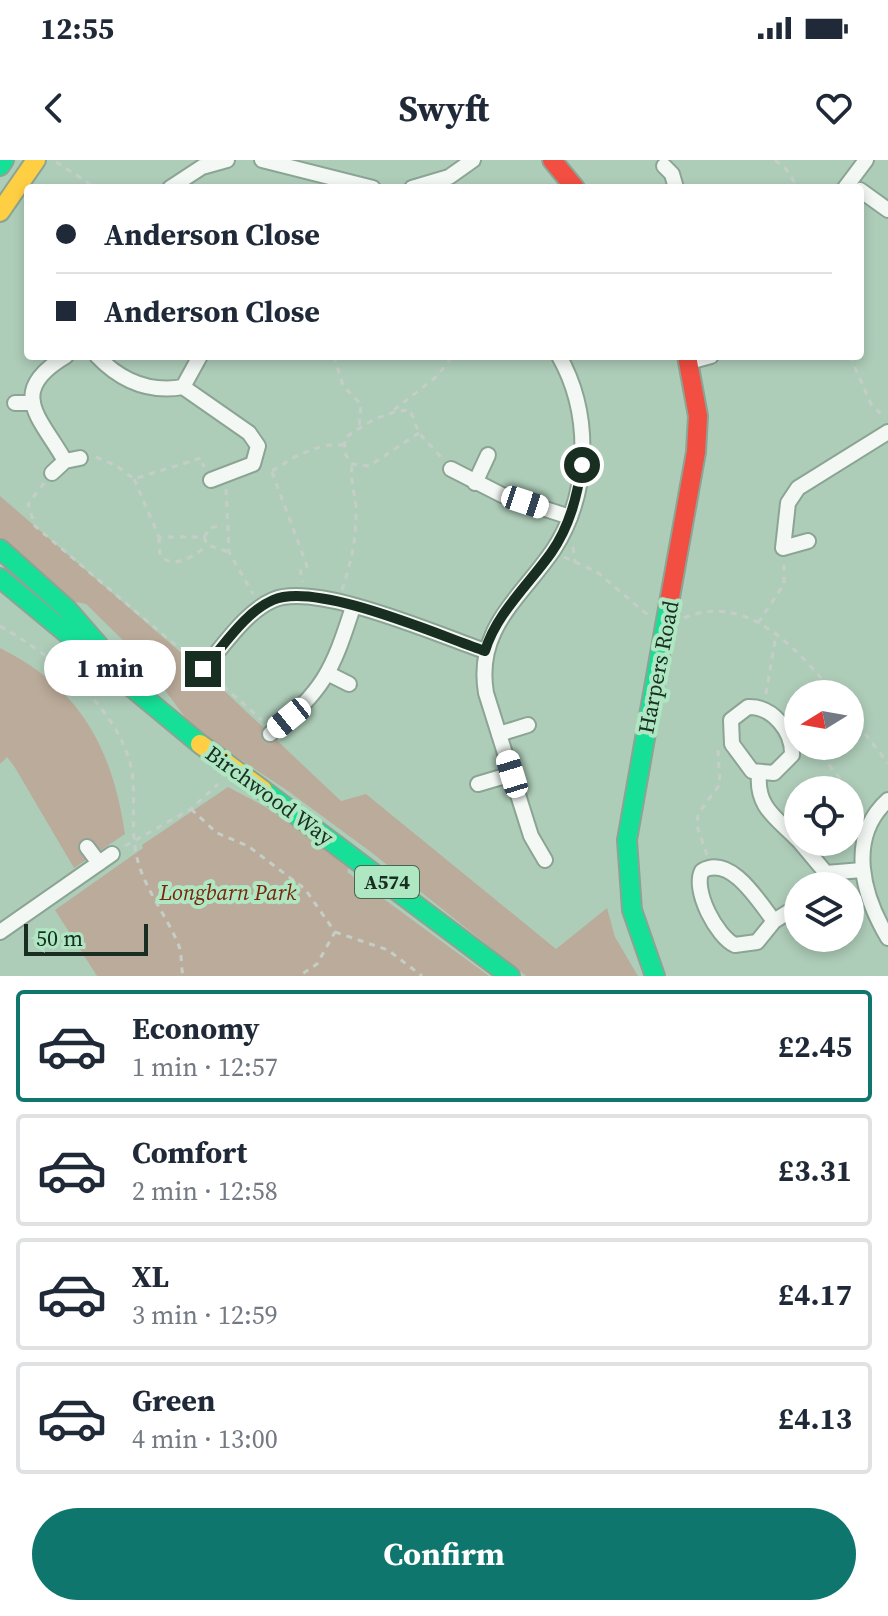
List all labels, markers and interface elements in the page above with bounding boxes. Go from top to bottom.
text: 12:55 [40,8,114,49]
text: Swyft [399,84,489,133]
icon: back [32,86,76,130]
icon: heart [812,86,856,130]
text: Anderson Close [104,214,320,255]
text: Anderson Close [104,291,320,332]
route start [564,447,600,483]
car [498,483,552,521]
street label: Harpers Road [630,597,686,736]
callout: 1 min [43,641,175,697]
text: 1 min [76,650,144,686]
route end [185,651,221,687]
north arrow [784,680,864,760]
map controls [784,680,864,952]
car [263,694,315,742]
street label: Birchwood Way [200,738,341,852]
car [494,748,530,800]
button: locate [784,776,864,856]
road number: A574 [355,866,419,898]
button: layers [784,872,864,952]
park label: Longbarn Park [159,877,297,907]
scale bar [24,920,148,956]
text: 50 m [36,923,83,953]
text: Economy [132,1008,260,1049]
icon: car [36,1010,108,1082]
text: £2.45 [778,1026,852,1067]
text: 1 min · 12:57 [132,1049,278,1085]
text: Comfort [132,1132,247,1173]
icon: car [36,1134,108,1206]
text: £3.31 [778,1150,852,1191]
text: 2 min · 12:58 [132,1173,278,1209]
text: XL [132,1256,169,1297]
icon: car [36,1258,108,1330]
text: £4.17 [778,1274,852,1315]
text: 3 min · 12:59 [132,1297,278,1333]
text: Green [132,1380,215,1421]
icon: car [36,1382,108,1454]
text: £4.13 [778,1398,852,1439]
text: 4 min · 13:00 [132,1421,278,1457]
button: Confirm [32,1508,856,1600]

